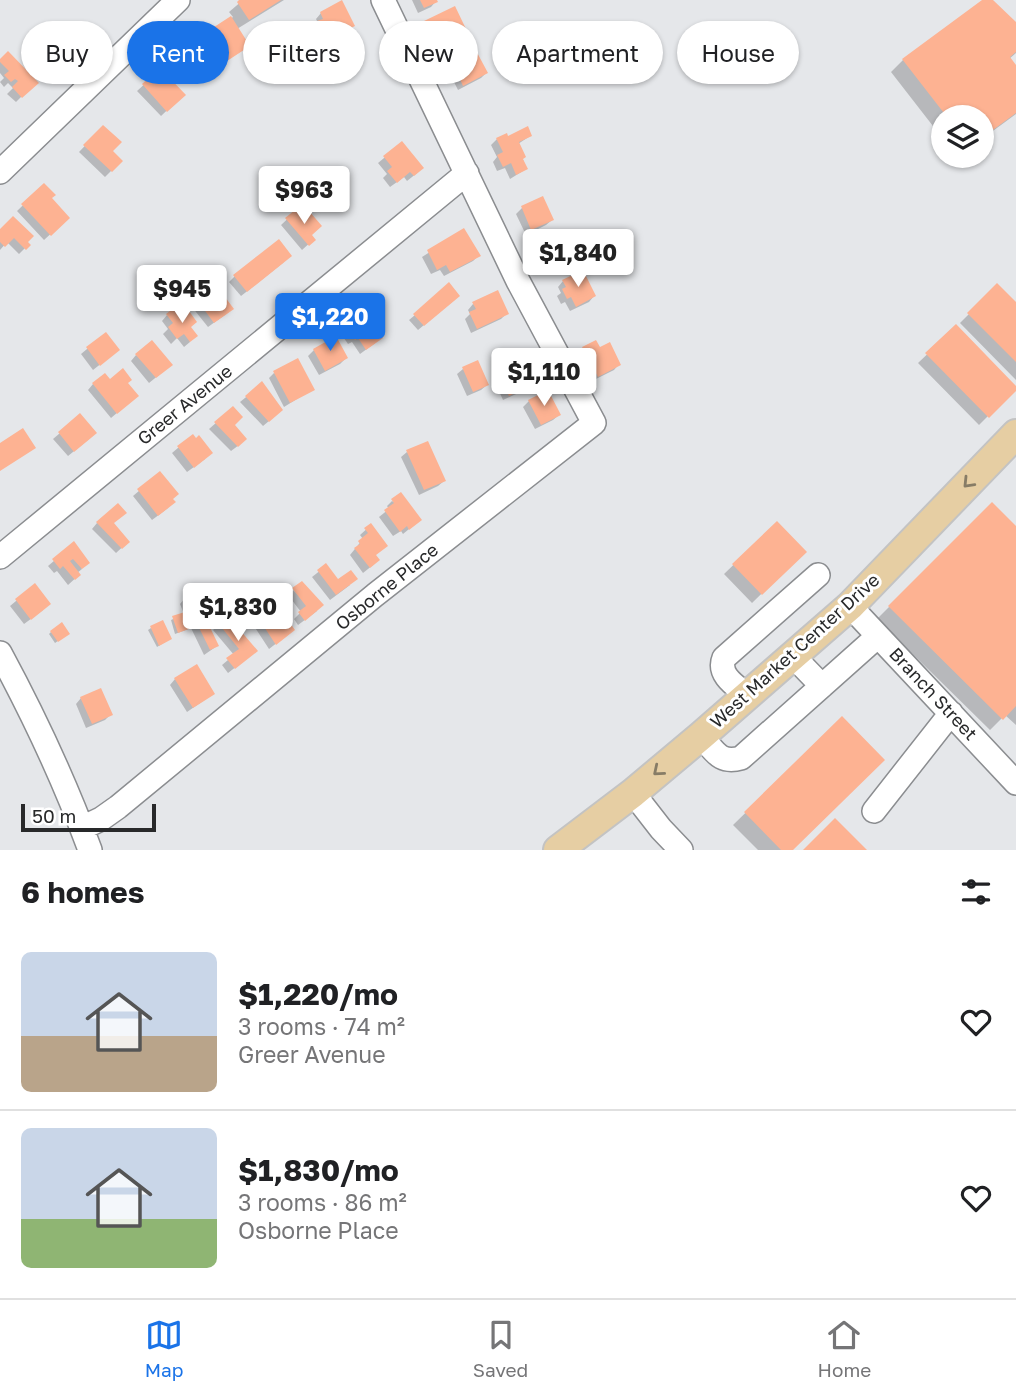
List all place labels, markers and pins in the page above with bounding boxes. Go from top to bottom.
pin: $963 [263,166,345,226]
pin: $1,840 [521,230,635,289]
pin: $945 [141,266,223,325]
pin: $1,220 [273,294,387,353]
pin: $1,110 [487,348,601,408]
pin: $1,830 [181,584,295,643]

